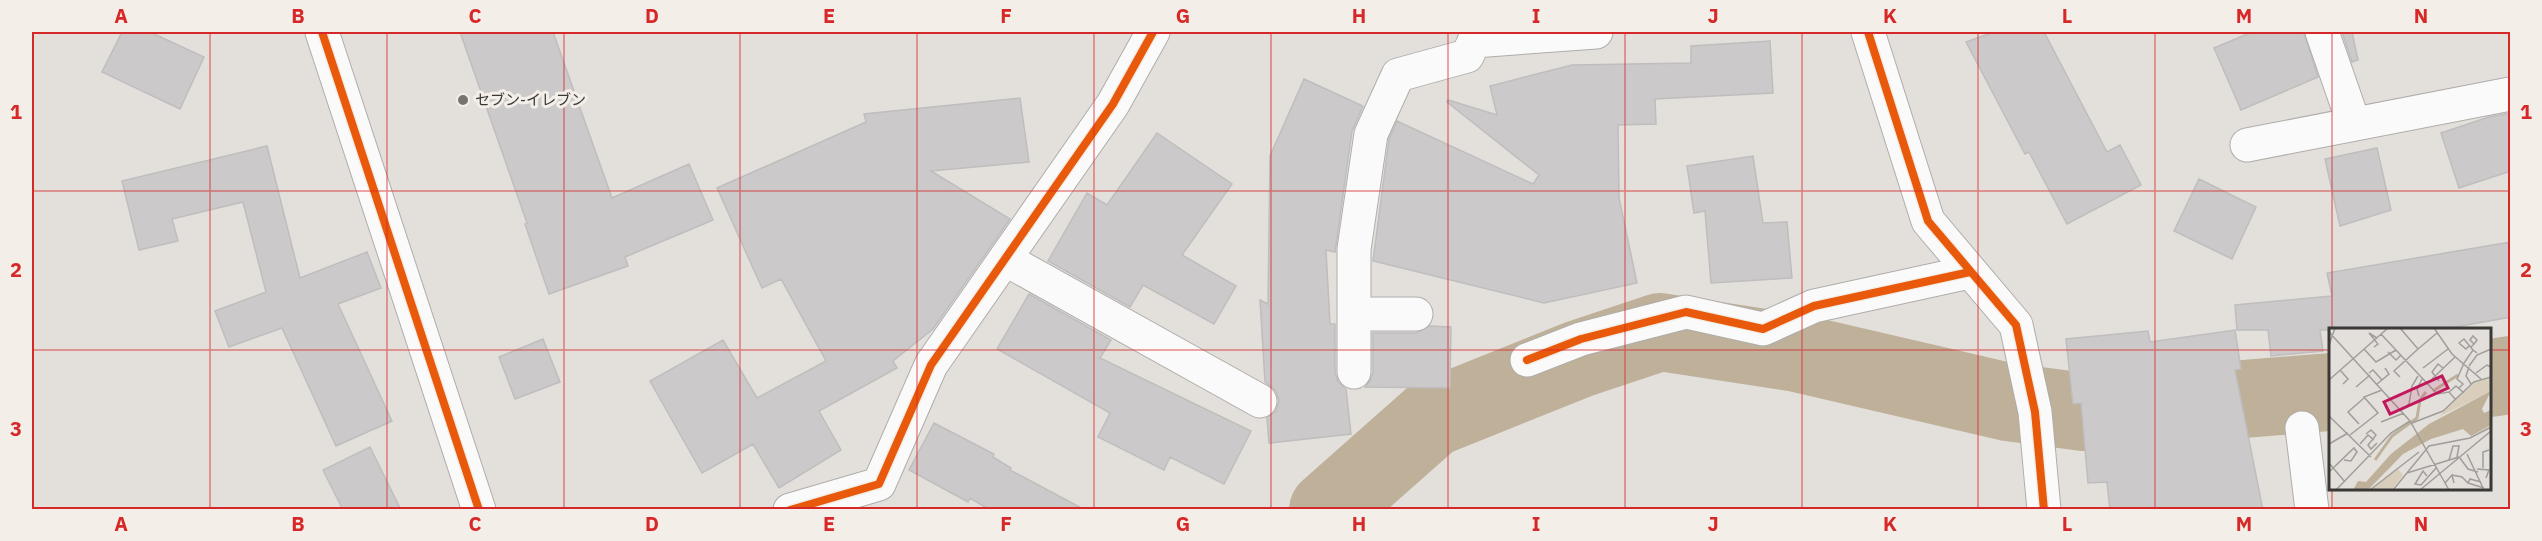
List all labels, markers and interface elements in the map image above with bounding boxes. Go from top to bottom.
text: A [114,2,128,29]
text: B [291,2,305,29]
text: C [468,2,482,29]
text: D [645,2,659,29]
text: E [823,2,835,29]
text: F [1000,2,1012,29]
text: G [1176,2,1190,29]
text: H [1352,2,1366,29]
text: I [1532,2,1540,29]
text: J [1707,2,1719,29]
text: K [1883,2,1897,29]
text: L [2062,2,2072,29]
text: M [2236,2,2252,29]
text: N [2414,2,2428,29]
place label: セブン-イレブン [475,90,586,109]
marker: セブン-イレブン [456,93,470,107]
text: 1 [10,98,22,125]
text: 1 [2520,98,2532,125]
text: 2 [10,256,22,283]
text: 2 [2520,256,2532,283]
inset map [2329,328,2491,490]
text: 3 [10,415,22,442]
text: 3 [2520,415,2532,442]
text: A [114,510,128,537]
text: B [291,510,305,537]
text: C [468,510,482,537]
text: D [645,510,659,537]
text: E [823,510,835,537]
text: F [1000,510,1012,537]
text: G [1176,510,1190,537]
text: H [1352,510,1366,537]
text: I [1532,510,1540,537]
text: J [1707,510,1719,537]
text: K [1883,510,1897,537]
text: L [2062,510,2072,537]
text: M [2236,510,2252,537]
text: N [2414,510,2428,537]

